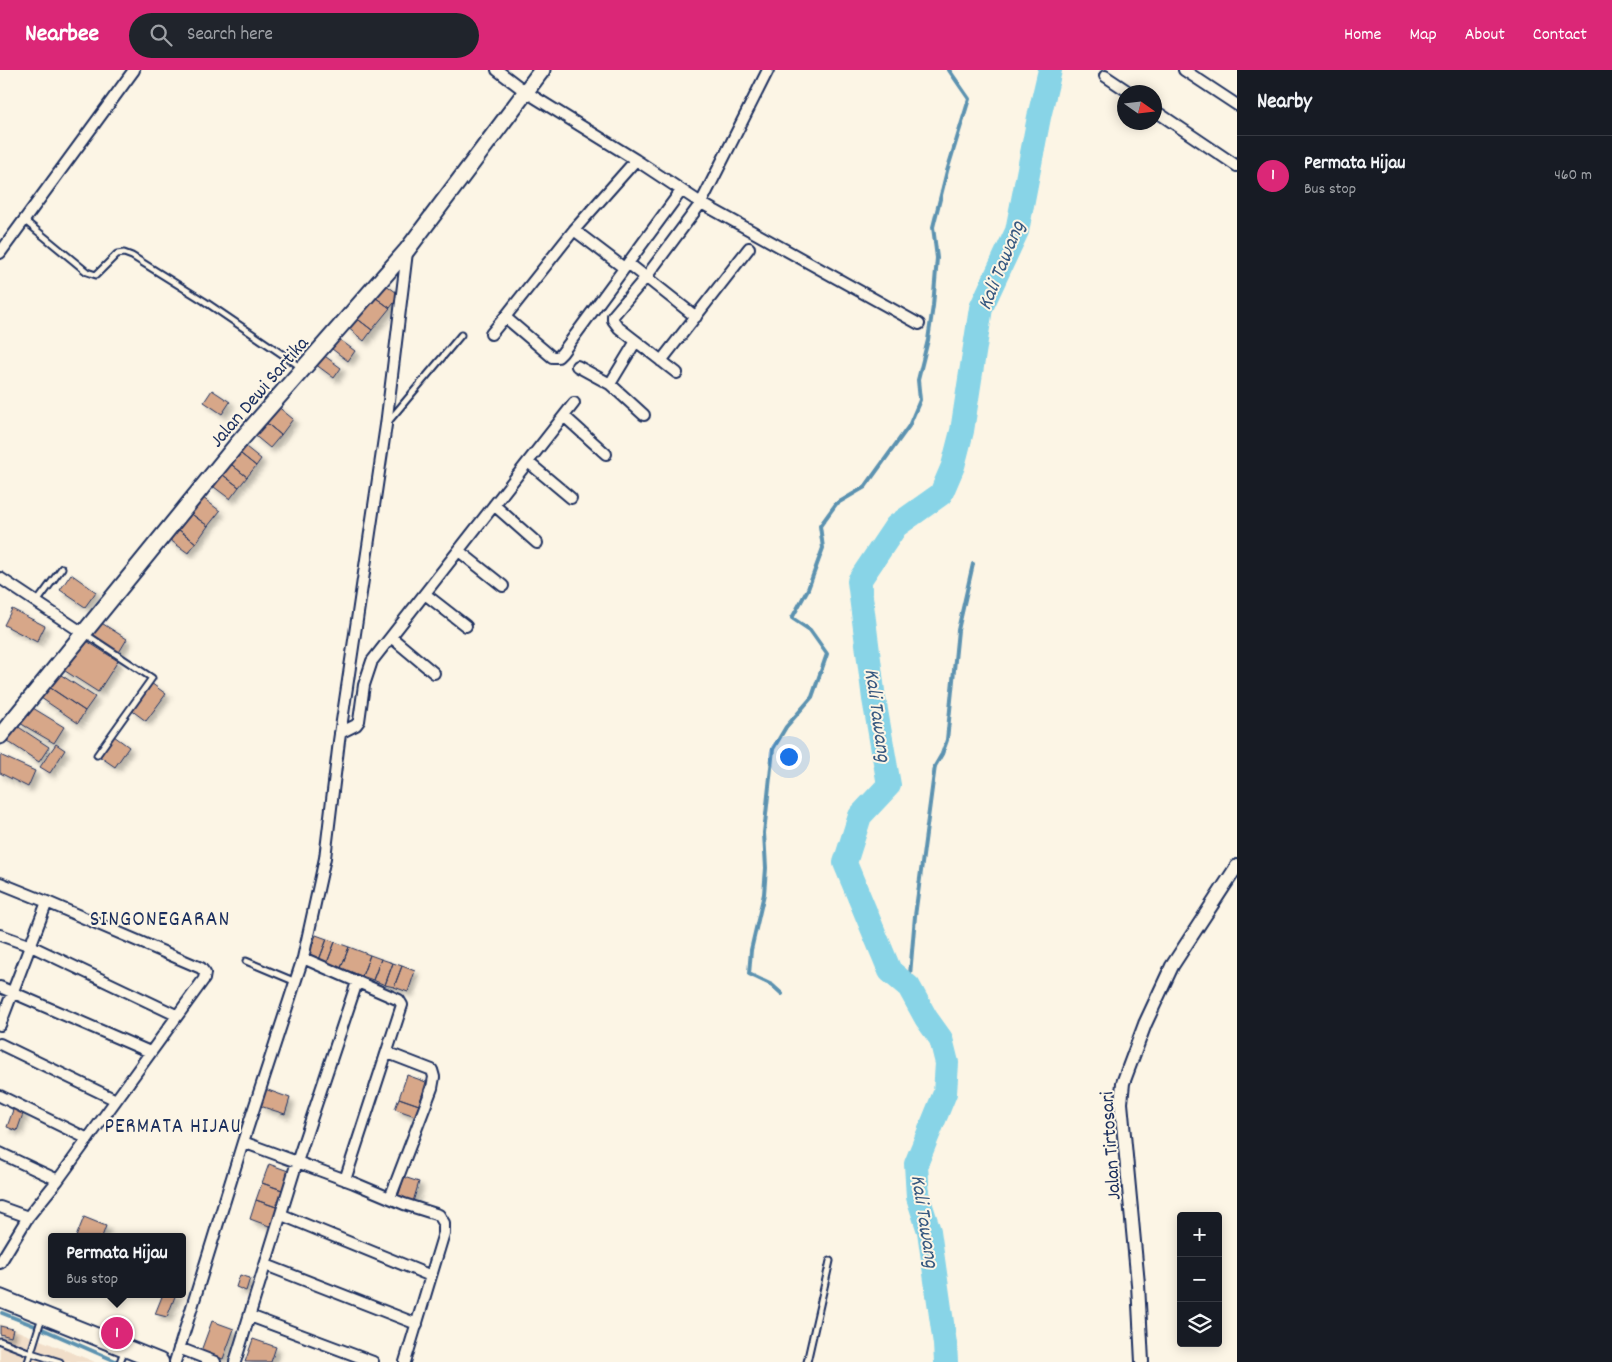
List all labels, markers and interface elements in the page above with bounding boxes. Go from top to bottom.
search box [129,13,479,58]
text: Nearbee [25,18,99,52]
icon: search [147,21,175,49]
text: Search here [187,22,273,49]
text: Home [1344,23,1381,48]
text: Map [1409,23,1437,48]
text: About [1465,23,1505,48]
text: Contact [1533,23,1587,48]
north arrow [1117,85,1162,130]
text: Nearby [1257,88,1312,118]
text: Permata Hijau [1304,151,1406,178]
text: 1 [1271,164,1275,187]
text: 460 m [1554,164,1592,187]
text: Bus stop [1304,178,1356,201]
water label: Kali Tawang [971,216,1035,315]
street label: Jalan Dewi Sartika [204,331,317,455]
water label: Kali Tawang [855,667,898,765]
your location [776,744,802,770]
district label: SINGONEGARAN [90,905,230,936]
street label: Jalan Tirtosari [1094,1090,1130,1201]
district label: PERMATA HIJAU [104,1113,242,1143]
water label: Kali Tawang [901,1173,945,1271]
map controls [1177,1212,1222,1347]
button: + [1177,1212,1222,1257]
popup [48,1233,186,1298]
text: Permata Hijau [66,1241,168,1268]
button: − [1177,1257,1222,1302]
text: Bus stop [66,1268,118,1291]
button: layers [1177,1302,1222,1347]
pin: 1 [101,1314,133,1352]

